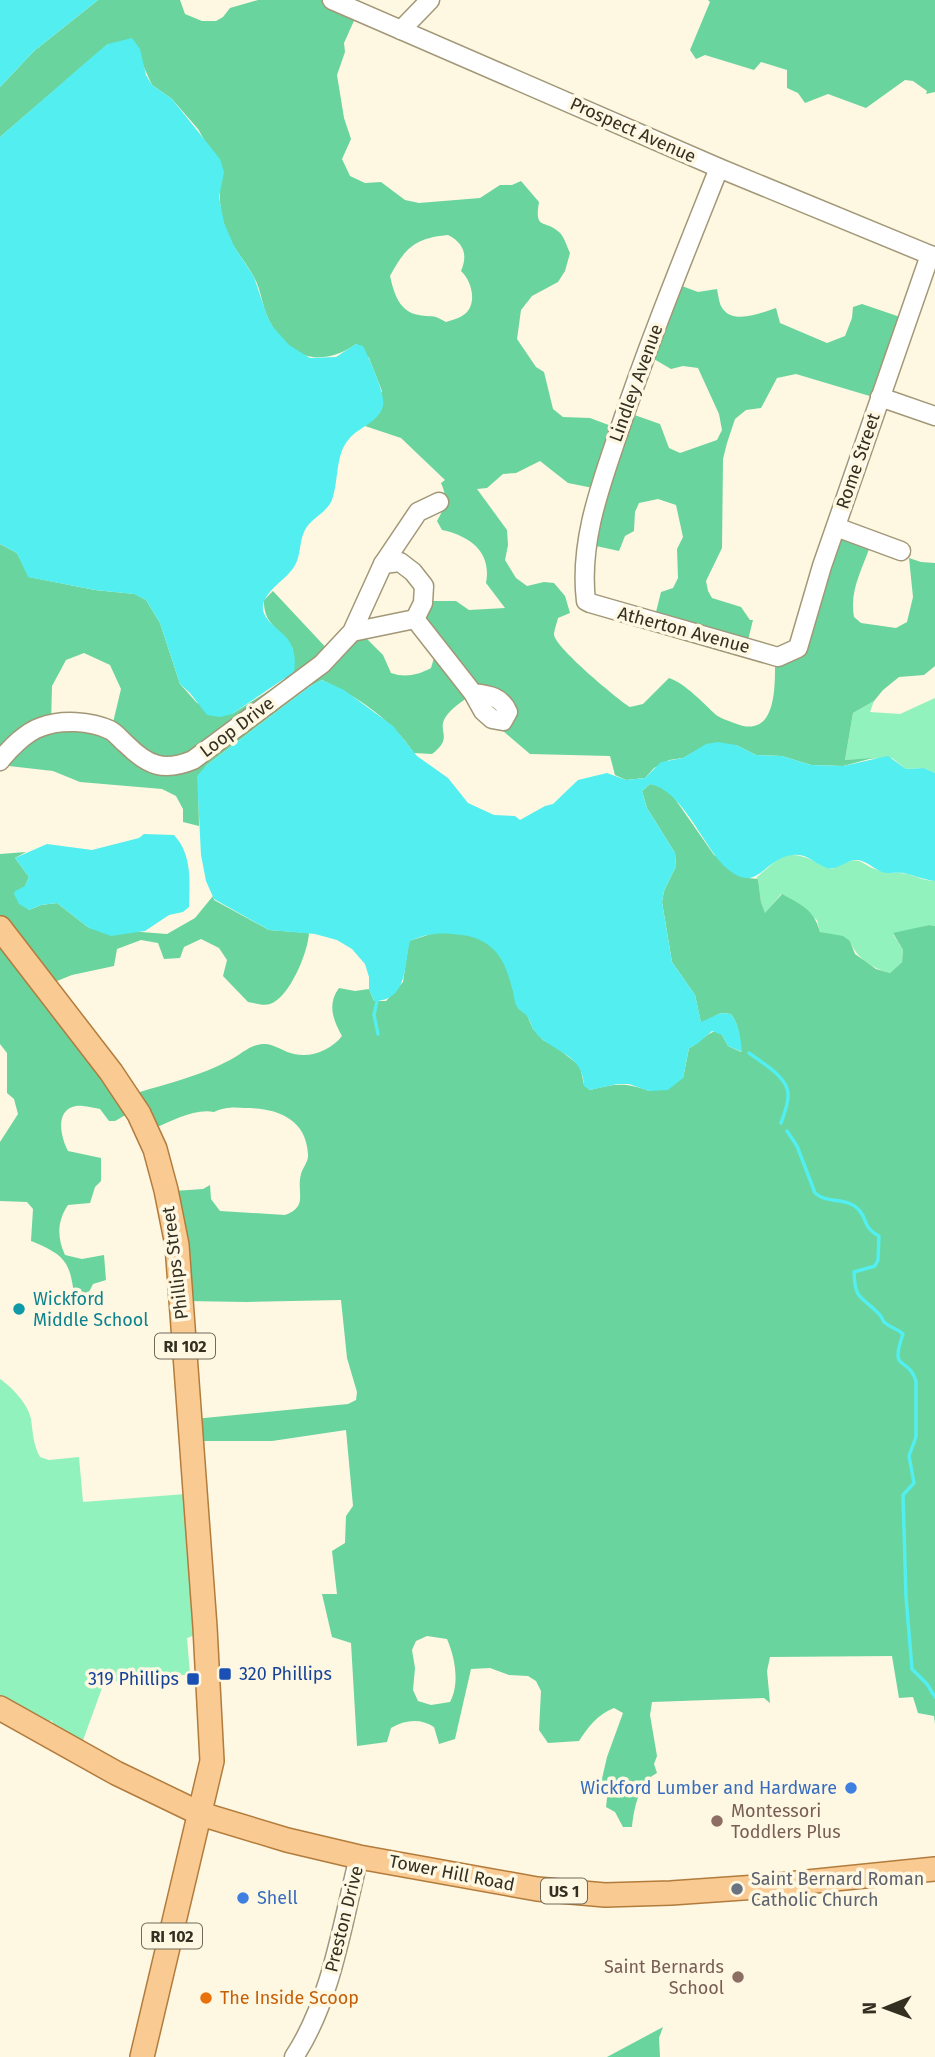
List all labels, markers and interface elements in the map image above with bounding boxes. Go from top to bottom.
street label: Prospect Avenue [567,92,699,168]
street label: Lindley Avenue [605,321,667,445]
street label: Rome Street [831,410,885,512]
street label: Atherton Avenue [616,602,752,658]
street label: Loop Drive [196,692,278,762]
street label: Phillips Street [157,1205,193,1321]
place label: Wickford Middle School [33,1288,149,1331]
marker: Wickford Middle School [11,1301,27,1317]
road number: RI 102 [155,1334,215,1358]
place label: 320 Phillips [239,1663,332,1685]
marker: 320 Phillips [217,1666,233,1682]
place label: 319 Phillips [88,1668,179,1690]
marker: 319 Phillips [185,1671,201,1687]
place label: Wickford Lumber and Hardware [580,1777,837,1799]
marker: Wickford Lumber and Hardware [843,1780,859,1796]
place label: Montessori Toddlers Plus [731,1800,841,1843]
marker: Montessori Toddlers Plus [709,1813,725,1829]
street label: Tower Hill Road [387,1850,517,1896]
street label: Preston Drive [320,1863,368,1975]
place label: Saint Bernard Roman Catholic Church [751,1868,924,1911]
road number: US 1 [541,1879,587,1904]
marker: Saint Bernard Roman Catholic Church [729,1881,745,1897]
place label: Shell [257,1887,298,1909]
marker: Shell [235,1890,251,1906]
road number: RI 102 [142,1924,202,1948]
place label: Saint Bernards School [604,1956,724,1999]
marker: Saint Bernards School [730,1969,746,1985]
north arrow [851,1973,921,2043]
place label: The Inside Scoop [220,1987,359,2009]
marker: The Inside Scoop [198,1990,214,2006]
text: N [858,2002,881,2015]

